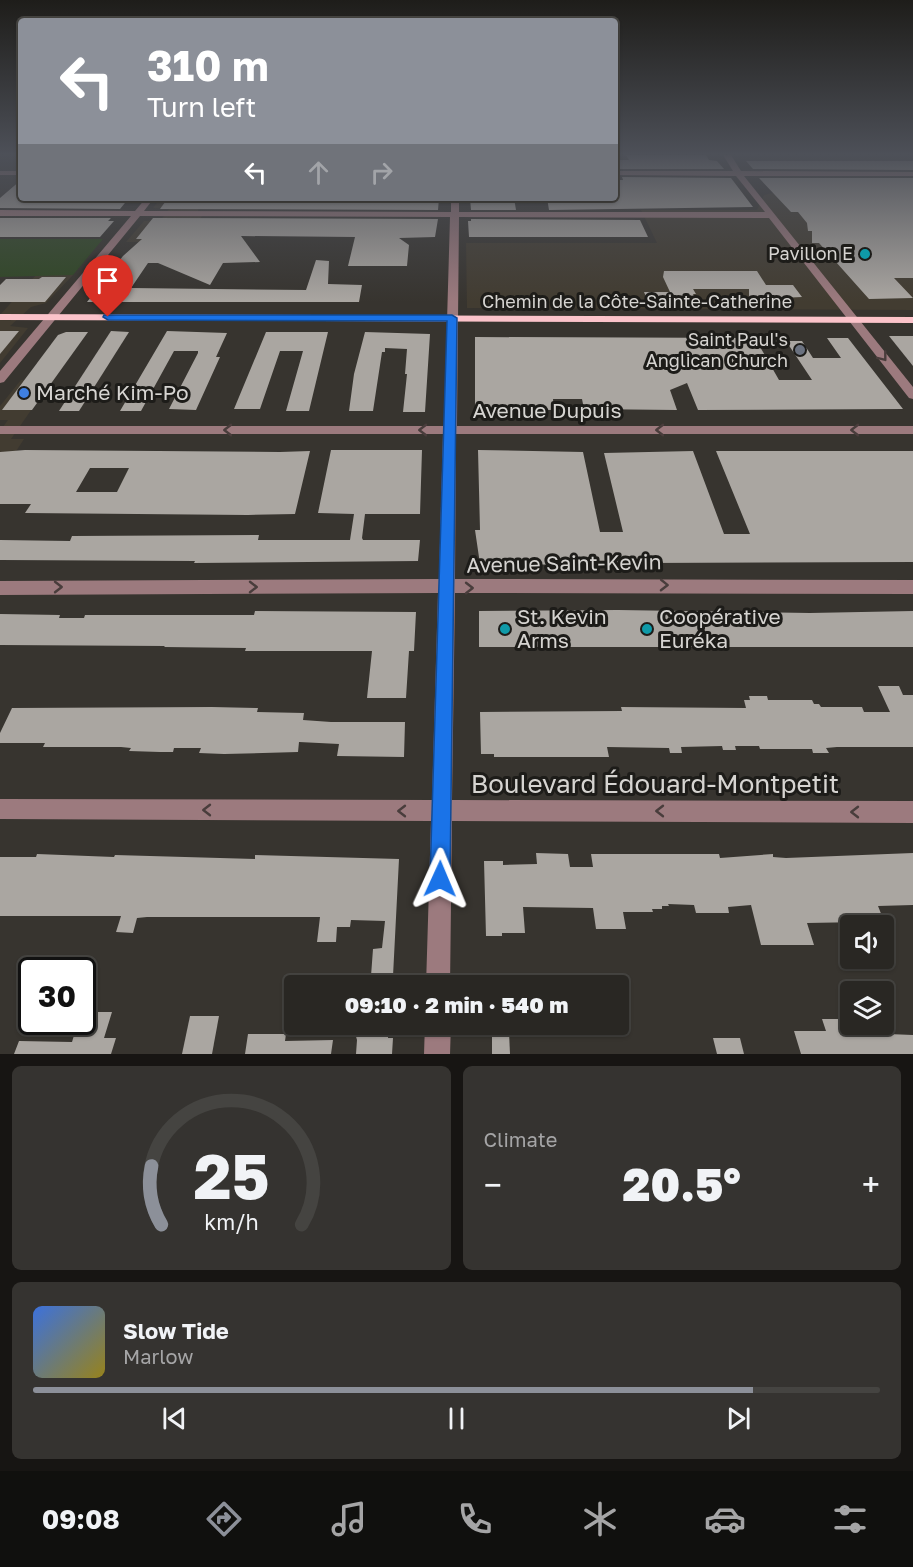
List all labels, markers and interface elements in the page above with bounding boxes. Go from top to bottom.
text: 310 m [147,40,269,90]
icon: left [48,42,126,120]
text: Turn left [147,91,256,123]
icon: left [239,156,272,189]
icon: ahead [302,156,335,189]
icon: right [365,156,398,189]
place label: Pavillon E [768,242,853,264]
marker: Pavillon E [858,247,872,261]
pin [82,255,133,317]
icon: arrive [91,264,124,297]
street label: Chemin de la Côte-Sainte-Catherine [482,290,792,312]
place label: Saint Paul's Anglican Church [646,328,788,371]
marker: Saint Paul's Anglican Church [793,343,807,357]
one-way arrow [876,351,887,362]
place label: Marché Kim-Po [36,379,189,405]
marker: Marché Kim-Po [17,386,31,400]
street label: Avenue Dupuis [472,397,622,423]
one-way arrow [223,424,232,436]
one-way arrow [418,424,427,436]
one-way arrow [655,424,664,436]
one-way arrow [850,424,859,436]
street label: Avenue Saint-Kevin [466,548,662,578]
one-way arrow [660,579,669,591]
one-way arrow [54,581,63,594]
one-way arrow [249,581,258,593]
one-way arrow [465,581,474,594]
place label: St. Kevin Arms [517,603,607,653]
place label: Coopérative Euréka [659,603,781,653]
marker: St. Kevin Arms [498,622,512,636]
marker: Coopérative Euréka [640,622,654,636]
street label: Boulevard Édouard-Montpetit [471,768,839,799]
one-way arrow [202,804,211,816]
one-way arrow [397,805,406,817]
one-way arrow [655,805,664,817]
one-way arrow [850,806,859,818]
position arrow [408,847,472,911]
map controls [840,915,894,1035]
button: sound [840,915,894,969]
speed limit sign: 30 [18,957,96,1035]
button: layers [840,981,894,1035]
text: 09:10 · 2 min · 540 m [345,991,568,1018]
text: Climate [484,1127,557,1151]
text: 25 [193,1138,269,1213]
text: 20.5° [623,1157,741,1211]
text: − [484,1165,502,1204]
text: + [862,1165,880,1204]
text: km/h [204,1209,259,1235]
text: Slow Tide [123,1317,229,1344]
text: Marlow [123,1344,194,1368]
icon: previous [158,1402,191,1435]
icon: pause [440,1402,473,1435]
icon: next [722,1402,755,1435]
icon: directions [203,1498,245,1540]
icon: music [328,1498,370,1540]
icon: phone [454,1498,496,1540]
icon: climate [579,1498,621,1540]
icon: car [704,1498,746,1540]
icon: filters [829,1498,871,1540]
text: 09:08 [42,1503,120,1535]

